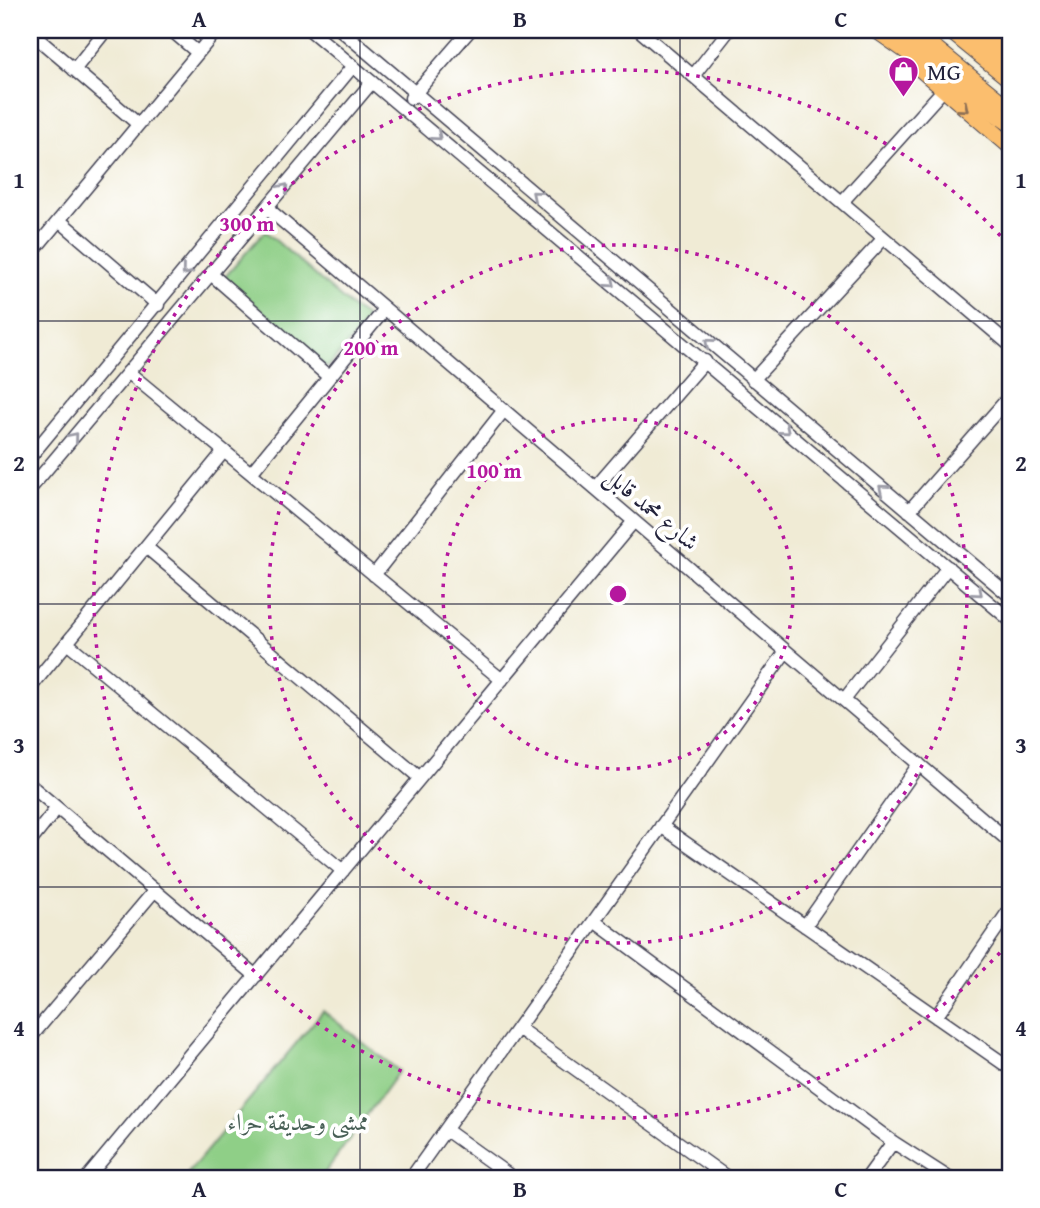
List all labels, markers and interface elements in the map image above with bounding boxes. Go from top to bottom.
text: A [192,2,207,35]
text: B [513,2,527,35]
text: C [834,2,848,35]
place label: MG [927,54,961,89]
shop icon: MG [887,55,921,99]
one-way arrow [956,100,969,112]
one-way arrow [430,128,442,141]
text: 1 [13,163,25,196]
text: 1 [1015,163,1027,196]
one-way arrow [275,183,288,195]
one-way arrow [531,191,544,203]
text: 300 m [219,208,275,239]
one-way arrow [182,262,194,275]
one-way arrow [603,275,616,287]
text: 200 m [343,332,399,363]
one-way arrow [705,339,718,351]
one-way arrow [778,421,790,434]
one-way arrow [66,432,78,445]
text: 2 [13,446,25,479]
text: 2 [1015,446,1027,479]
text: 100 m [466,455,522,486]
street label: شارع محمد قابل [596,459,707,561]
one-way arrow [879,485,892,497]
centre of rings [606,582,630,606]
one-way arrow [969,584,982,596]
text: 3 [13,728,25,761]
text: 3 [1015,728,1027,761]
text: 4 [13,1011,25,1044]
text: 4 [1015,1011,1027,1044]
park label: ممشى وحديقة حراء [227,1104,369,1139]
text: A [192,1172,207,1205]
text: B [513,1172,527,1205]
text: C [834,1172,848,1205]

